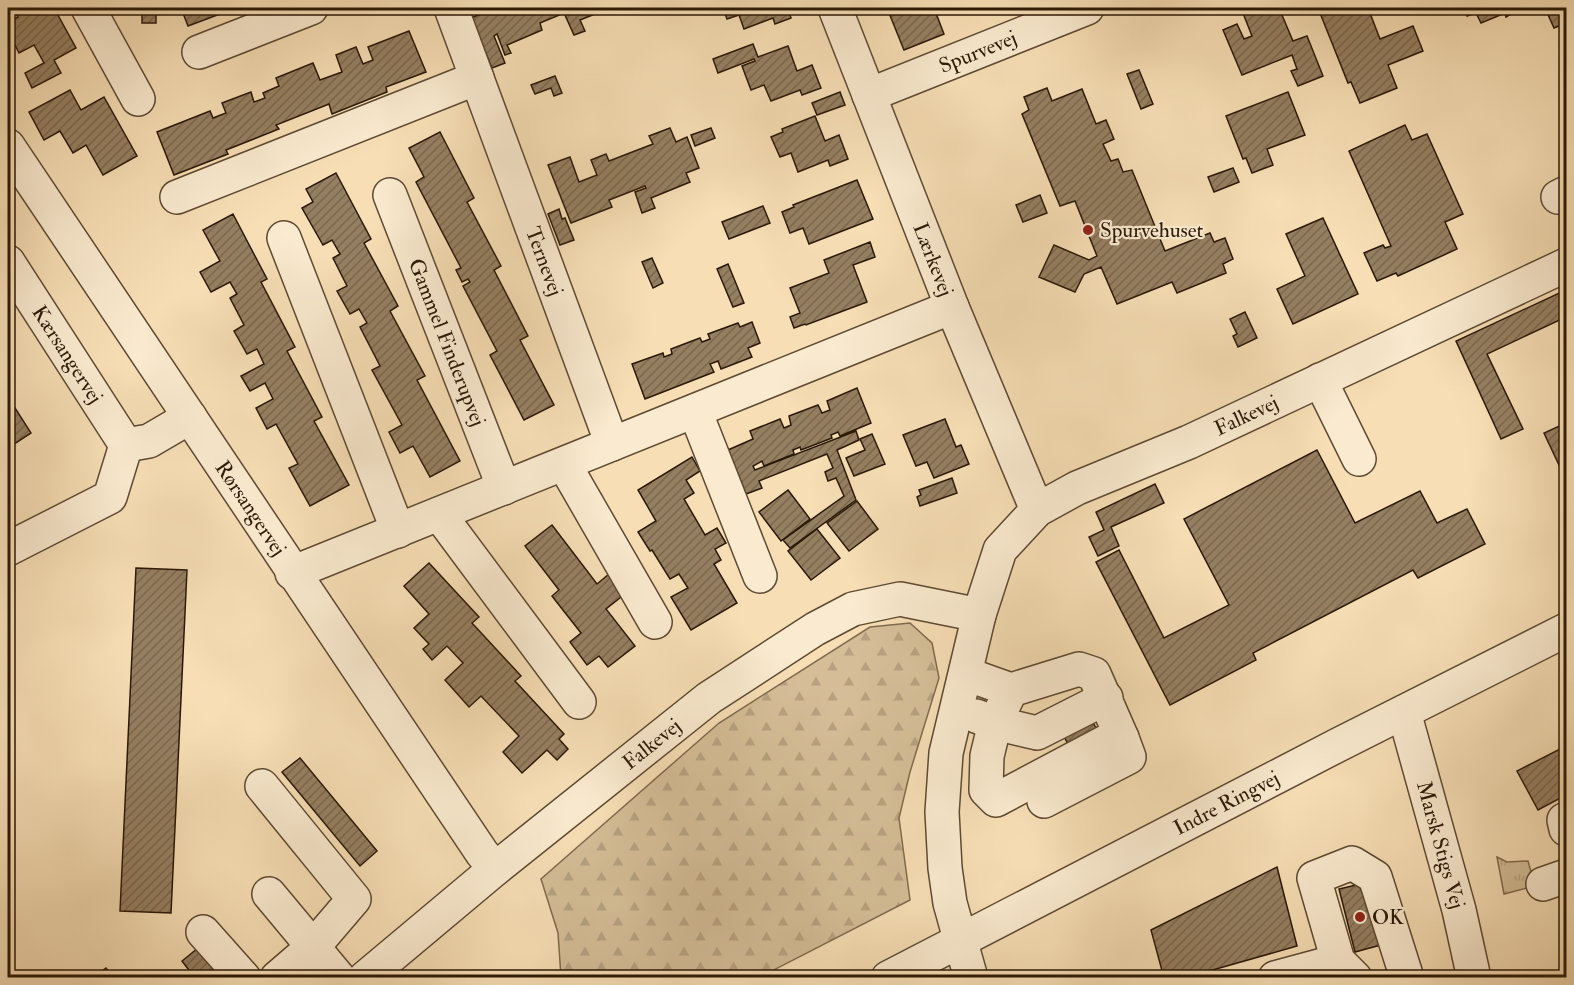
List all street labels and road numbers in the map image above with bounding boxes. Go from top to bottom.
street label: Spurvevej [935,24,1020,79]
street label: Lærkevej [907,219,960,300]
street label: Ternevej [519,223,570,300]
street label: Gammel Finderupvej [403,255,492,430]
street label: Kærsangervej [26,300,109,409]
street label: Falkevej [1210,389,1283,442]
street label: Rørsangervej [209,455,292,561]
street label: Falkevej [617,712,686,776]
street label: Indre Ringvej [1169,764,1284,841]
street label: Marsk Stigs Vej [1410,778,1472,912]

